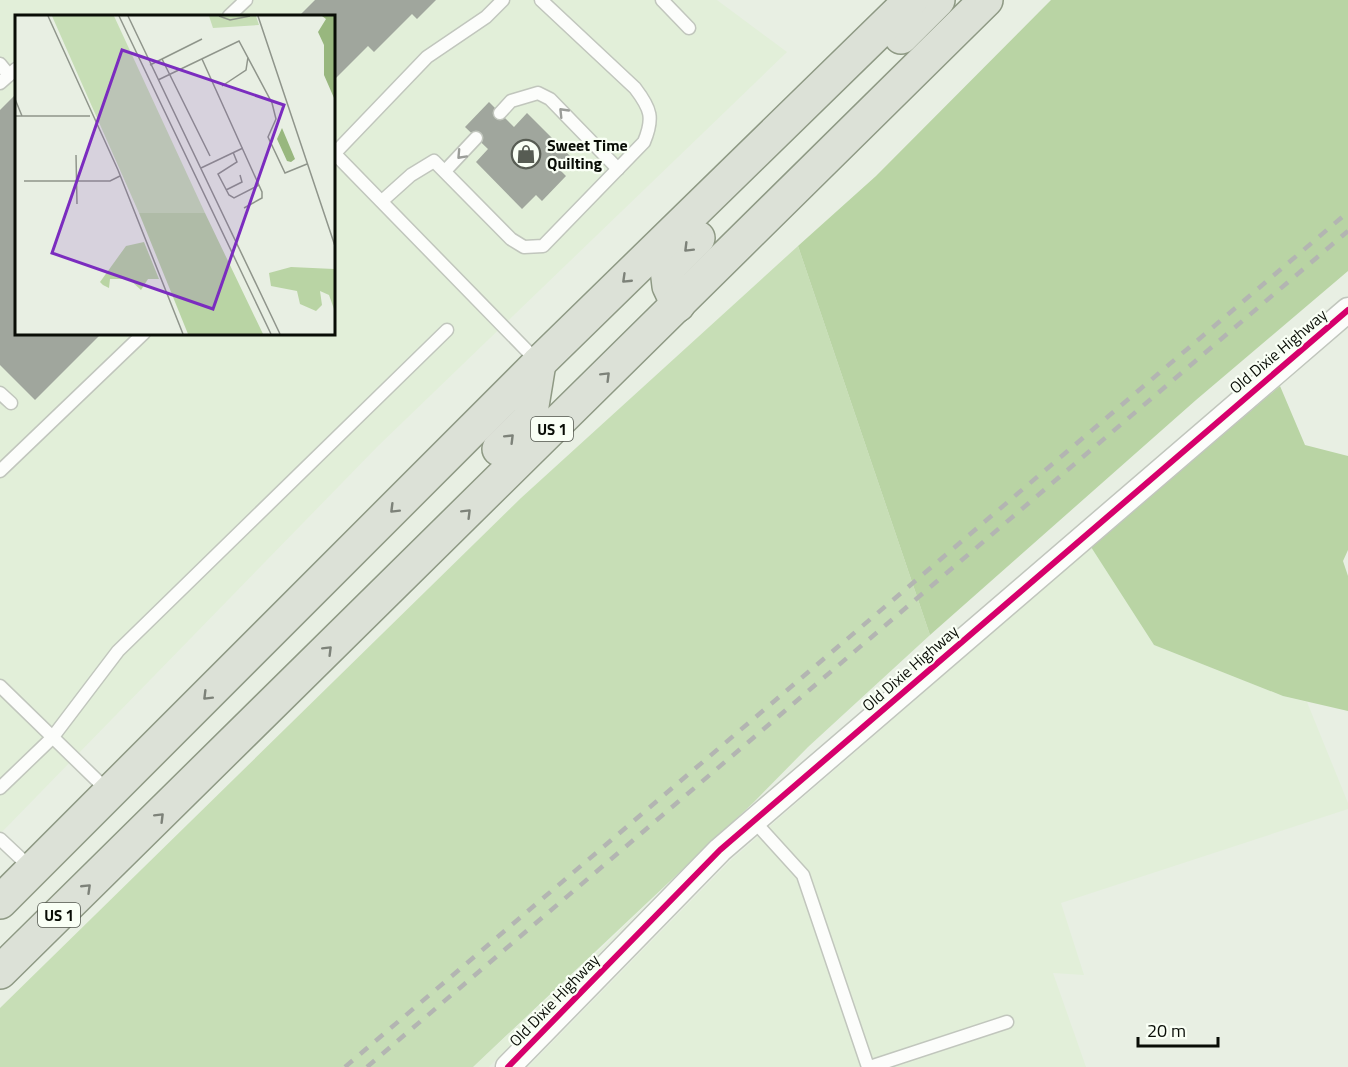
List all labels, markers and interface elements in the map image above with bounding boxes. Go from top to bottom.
inset map [15,15,334,334]
one-way arrow [559,108,570,119]
place label: Sweet Time Quilting [547,133,628,175]
shop icon: Sweet Time Quilting [510,138,542,170]
one-way arrow [457,148,468,158]
one-way arrow [684,241,694,252]
one-way arrow [622,271,633,282]
street label: Old Dixie Highway [1224,303,1332,399]
one-way arrow [599,372,609,383]
road number: US 1 [531,417,573,441]
one-way arrow [502,435,513,446]
one-way arrow [391,501,402,512]
one-way arrow [460,509,470,520]
street label: Old Dixie Highway [856,619,964,717]
one-way arrow [321,646,331,657]
one-way arrow [203,689,214,700]
one-way arrow [152,813,163,824]
one-way arrow [81,884,91,895]
road number: US 1 [38,903,80,927]
street label: Old Dixie Highway [503,948,605,1052]
scale bar [1138,1010,1218,1048]
text: 20 m [1147,1017,1186,1044]

